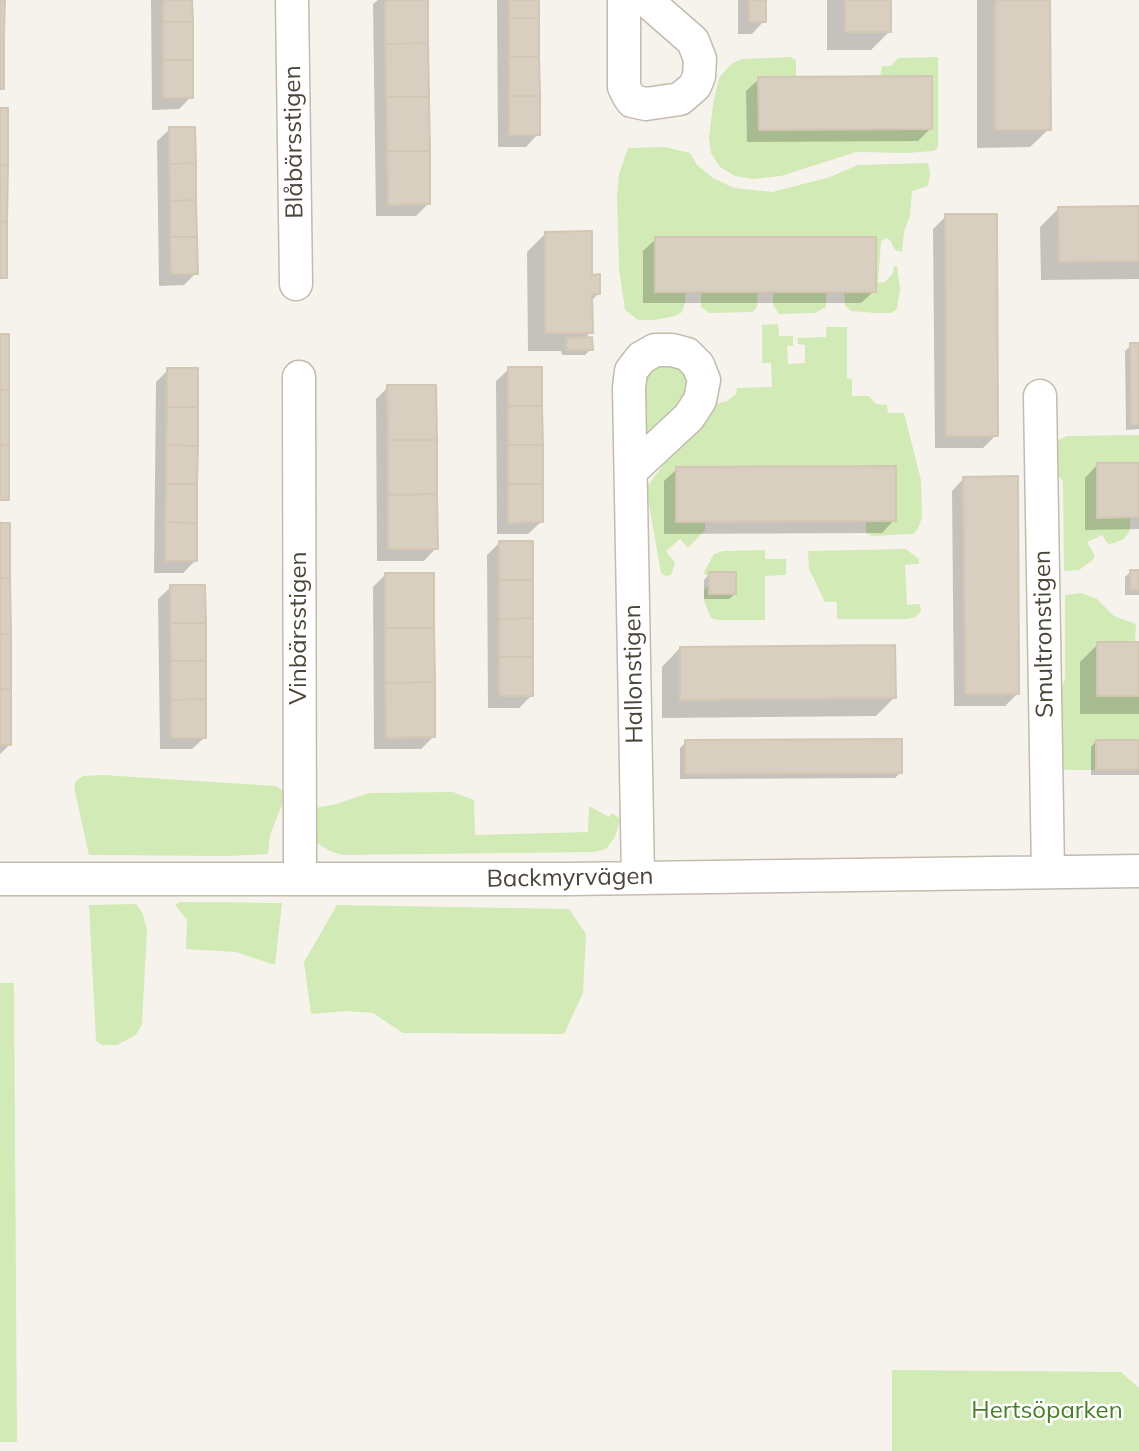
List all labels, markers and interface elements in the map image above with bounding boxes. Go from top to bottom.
street label: Blåbärsstigen [278,65,310,219]
street label: Smultronstigen [1028,550,1060,718]
street label: Vinbärsstigen [285,551,313,705]
street label: Hallonstigen [618,604,650,744]
street label: Backmyrvägen [486,862,654,894]
park label: Hertsöparken [971,1397,1123,1425]

